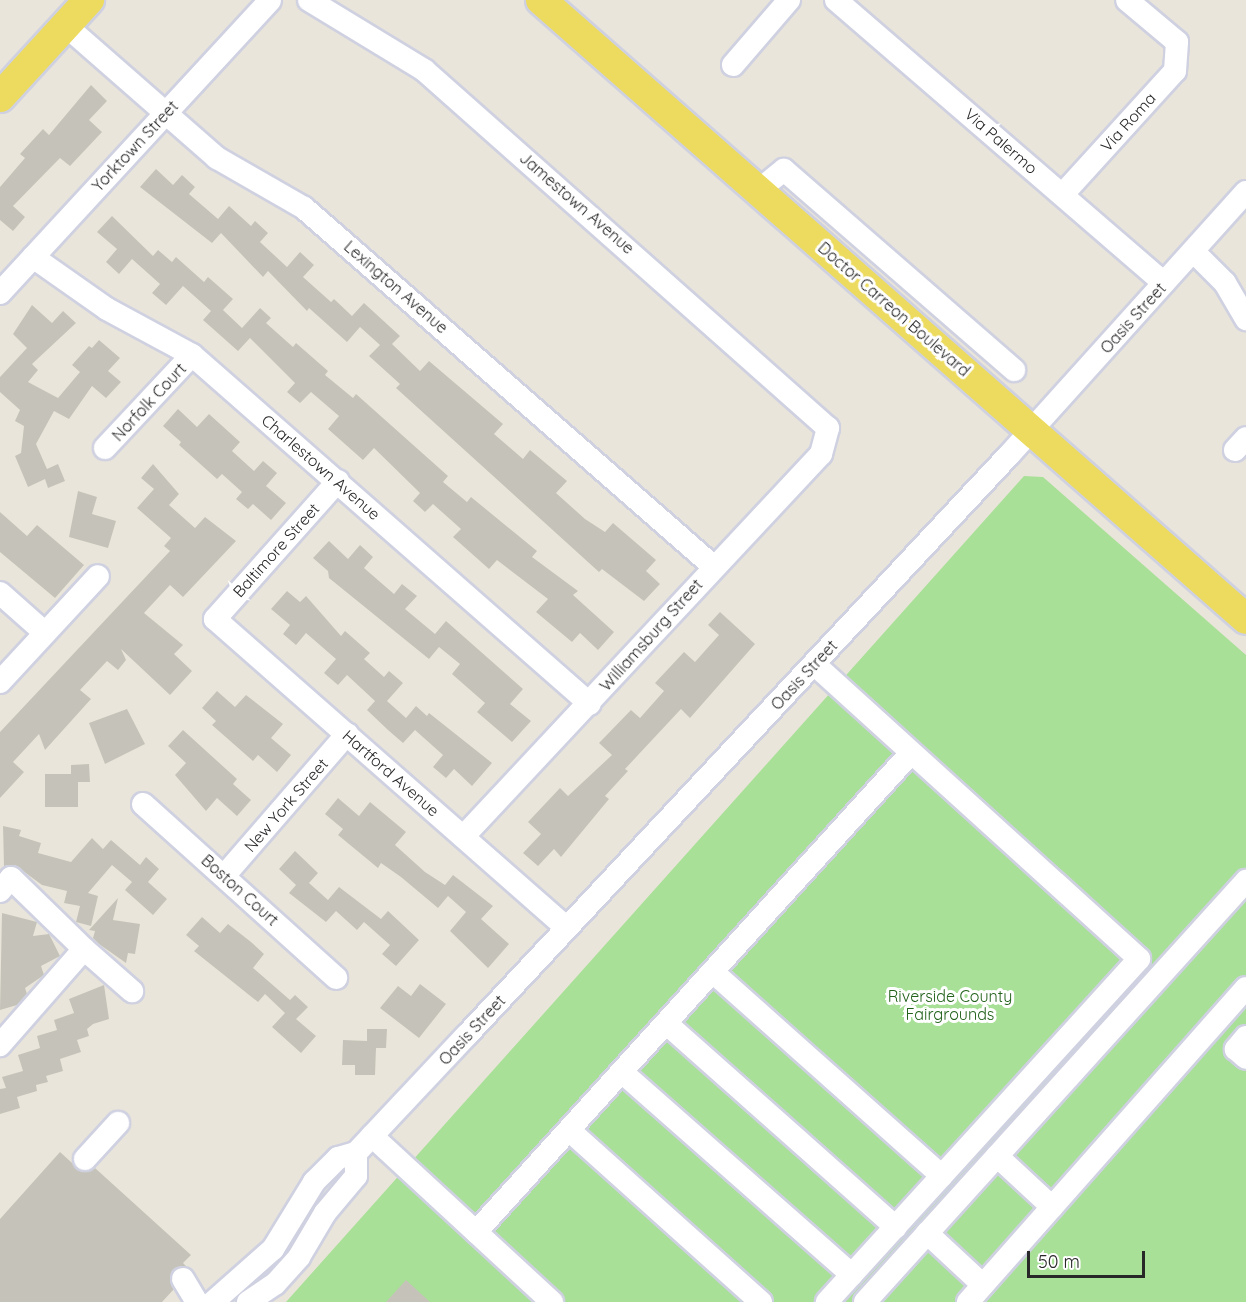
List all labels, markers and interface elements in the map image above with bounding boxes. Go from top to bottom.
street label: Via Roma [1097,89,1159,155]
street label: Yorktown Street [88,97,182,195]
street label: Via Palermo [961,104,1041,178]
street label: Jamestown Avenue [516,148,638,258]
street label: Lexington Avenue [340,237,452,337]
street label: Doctor Carreon Boulevard [814,238,974,380]
street label: Oasis Street [1096,279,1170,357]
street label: Norfolk Court [108,359,190,445]
street label: Charlestown Avenue [258,410,384,524]
street label: Baltimore Street [229,499,323,601]
street label: Williamsburg Street [596,575,706,695]
street label: Oasis Street [767,636,841,714]
street label: Hartford Avenue [339,726,443,820]
street label: New York Street [240,754,332,856]
street label: Boston Court [198,850,282,930]
park label: Riverside County Fairgrounds [888,986,1012,1024]
street label: Oasis Street [435,991,509,1069]
scale bar [1030,1239,1148,1277]
text: 50 m [1038,1250,1080,1273]

